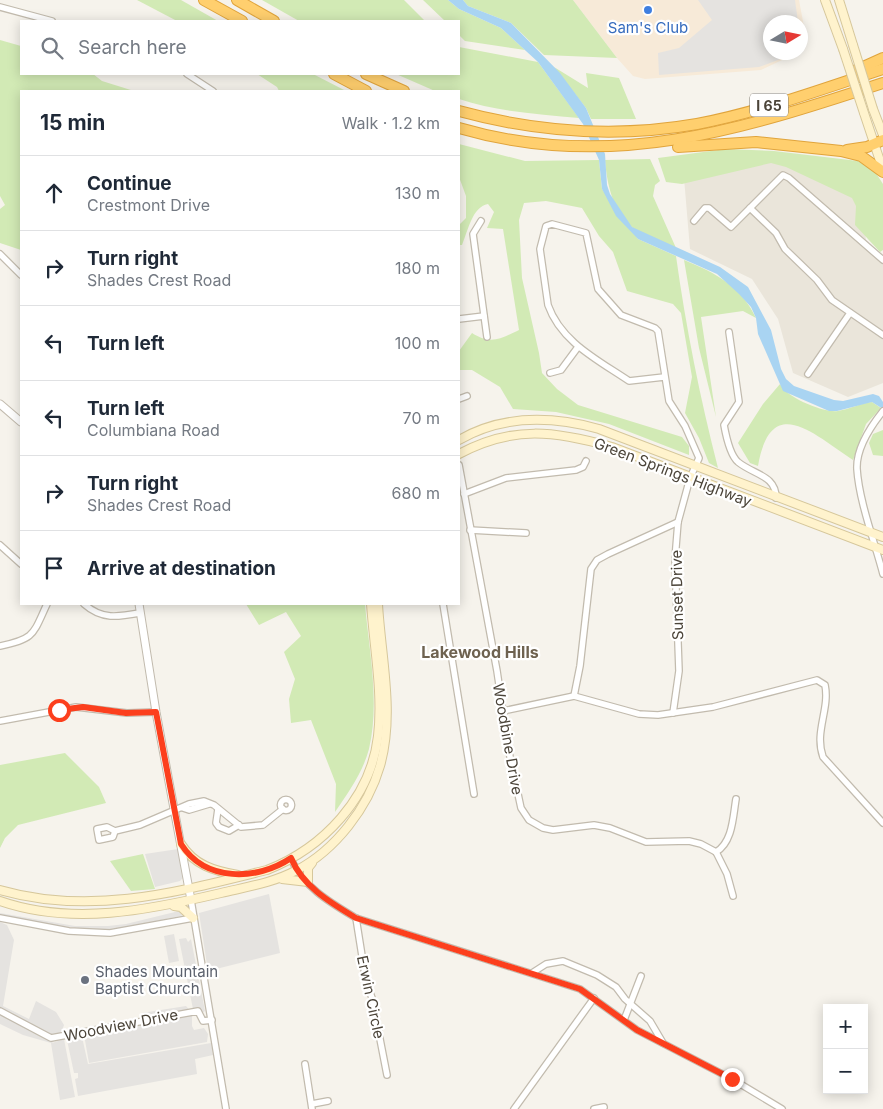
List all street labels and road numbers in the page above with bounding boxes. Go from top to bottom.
road number: I 65 [750,94,788,116]
street label: Green Springs Highway [591,433,755,511]
street label: Sunset Drive [667,550,687,640]
street label: Woodbine Drive [489,682,527,796]
street label: Erwin Circle [353,954,389,1040]
street label: Woodview Drive [62,1005,180,1045]

